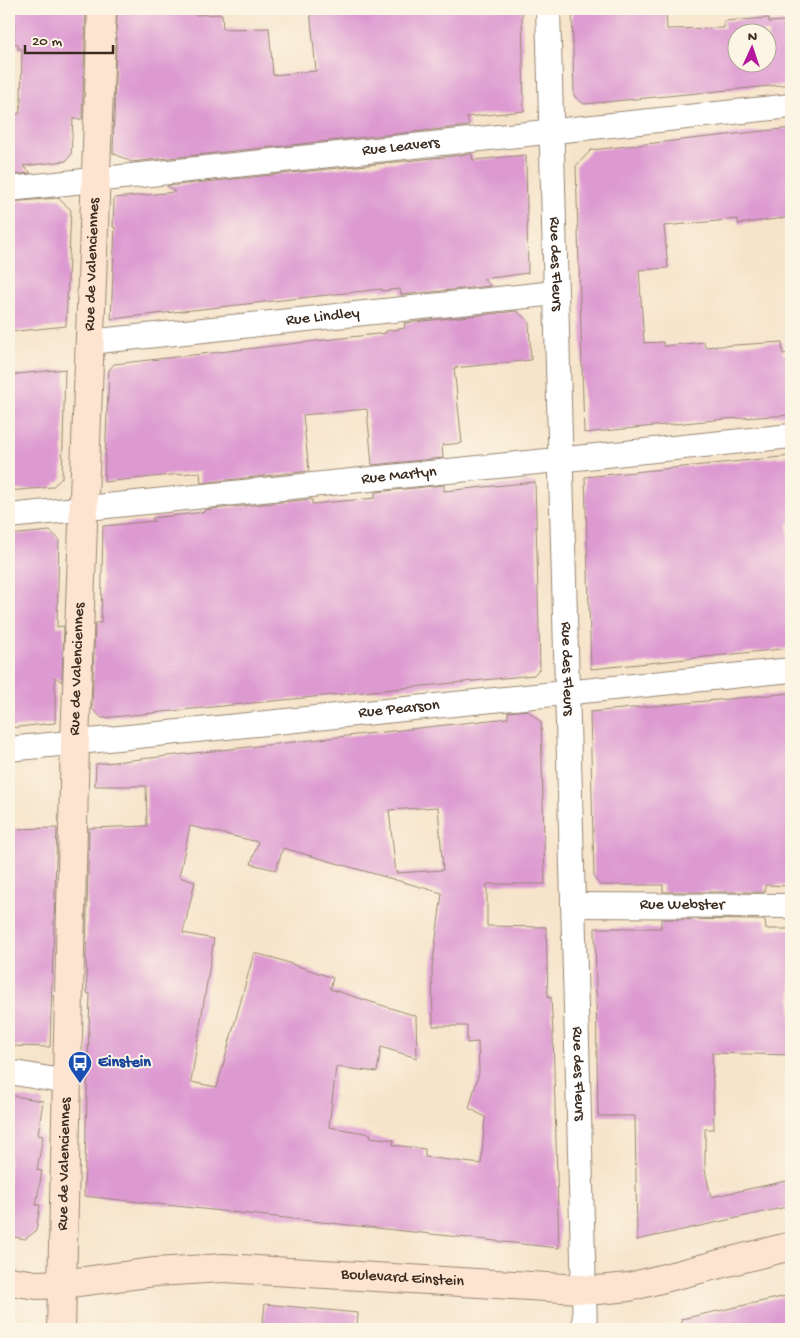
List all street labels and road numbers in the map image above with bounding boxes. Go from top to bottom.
street label: Rue Leavers [361,134,442,161]
street label: Rue de Valenciennes [81,196,105,331]
street label: Rue des Fleurs [544,216,566,312]
street label: Rue Lindley [285,304,361,331]
street label: Rue Martyn [360,463,438,489]
street label: Rue de Valenciennes [66,601,90,736]
street label: Rue des Fleurs [556,621,577,717]
street label: Rue Pearson [358,696,441,723]
street label: Rue Webster [640,896,726,915]
street label: Rue des Fleurs [567,1026,589,1122]
street label: Rue de Valenciennes [54,1096,76,1231]
street label: Boulevard Einstein [339,1265,465,1292]

